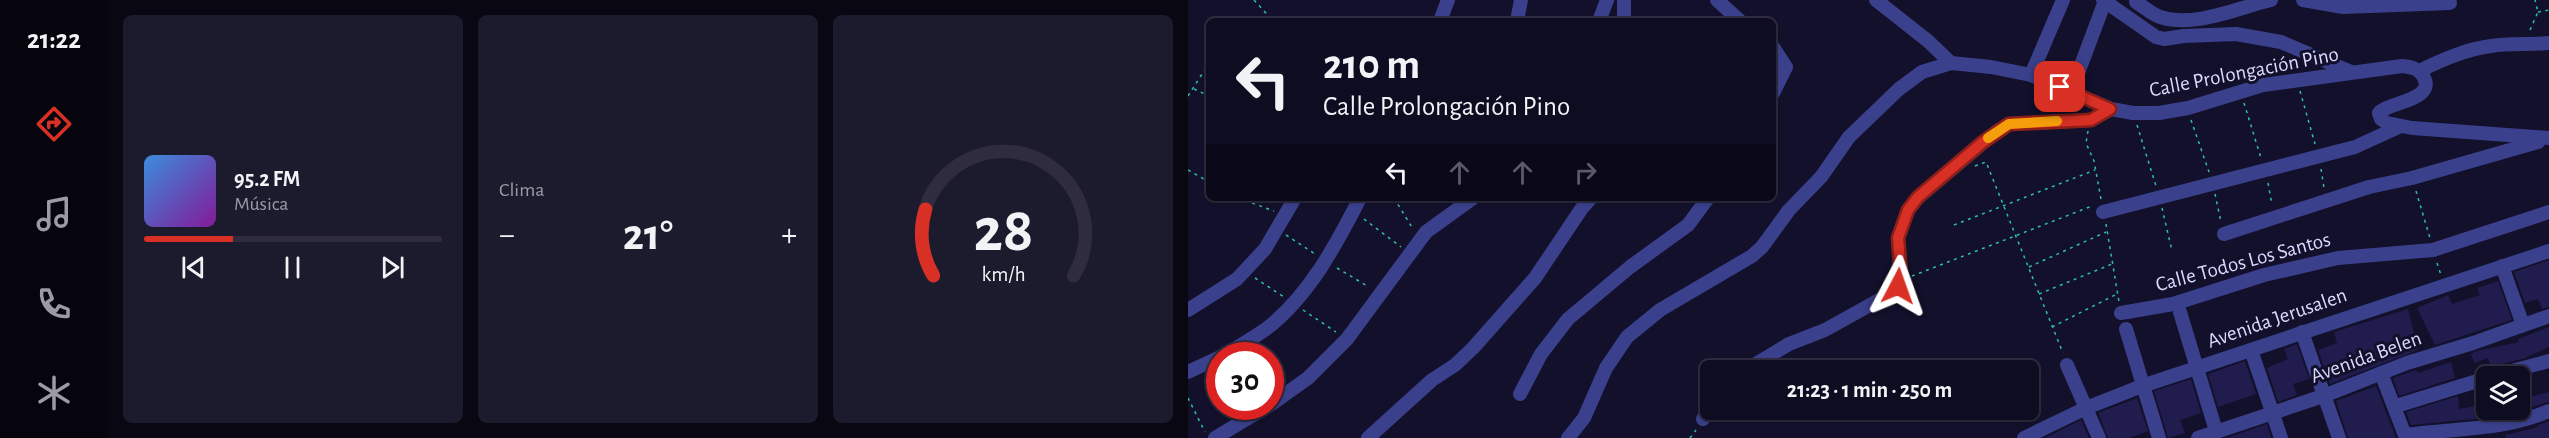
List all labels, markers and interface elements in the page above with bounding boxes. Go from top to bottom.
text: 21:22 [27,26,81,53]
icon: left [1224,42,1302,120]
street label: Calle Prolongación Pino [2148,43,2340,101]
text: 210 m [1323,44,1420,86]
pin [2034,61,2085,112]
icon: arrive [2043,70,2076,103]
text: Calle Prolongación Pino [1323,93,1570,120]
icon: directions [33,103,75,145]
icon: left [1380,156,1413,189]
icon: ahead [1443,156,1476,189]
icon: ahead [1506,156,1539,189]
icon: right [1569,156,1602,189]
text: 95.2 FM [234,168,300,190]
text: Clima [499,180,544,200]
icon: music [33,193,75,235]
text: Música [234,194,289,214]
text: 28 [973,200,1033,262]
text: 21° [623,213,673,258]
text: − [499,219,515,252]
text: + [781,219,797,252]
street label: Calle Todos Los Santos [2153,229,2333,295]
icon: previous [177,251,210,284]
icon: pause [276,251,309,284]
icon: next [376,251,409,284]
position arrow [1866,254,1930,318]
text: km/h [981,264,1025,285]
icon: phone [33,283,75,325]
street label: Avenida Jerusalen [2204,284,2350,352]
street label: Avenida Belen [2308,327,2424,387]
speed limit sign: 30 [1206,342,1284,420]
map controls [2476,366,2530,420]
button: layers [2476,366,2530,420]
icon: climate [33,372,75,414]
text: 21:23 · 1 min · 250 m [1787,379,1952,401]

